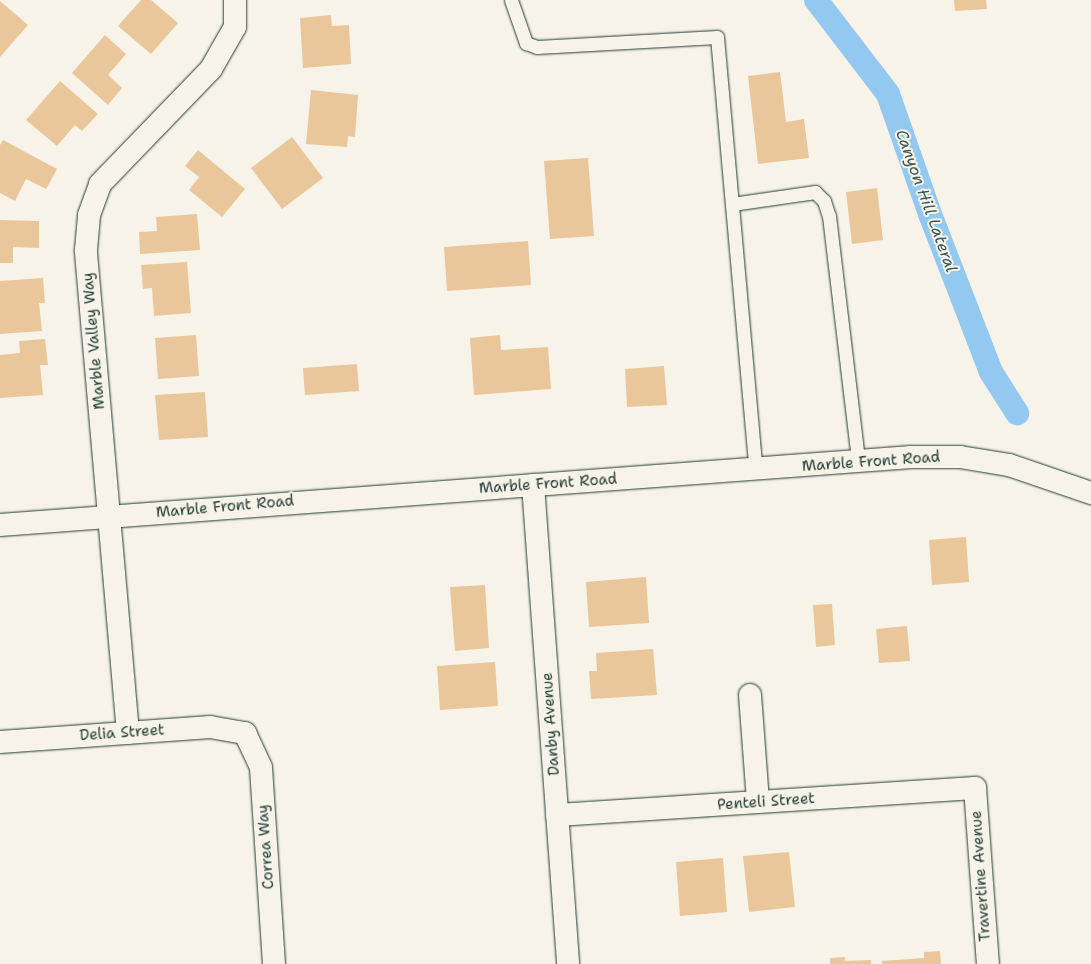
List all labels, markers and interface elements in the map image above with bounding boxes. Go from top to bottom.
water label: Canyon Hill Lateral [891,127,961,275]
street label: Marble Valley Way [79,272,109,410]
street label: Marble Front Road [801,448,941,476]
street label: Marble Front Road [478,470,618,498]
street label: Marble Front Road [155,492,295,522]
street label: Danby Avenue [538,672,564,776]
street label: Delia Street [79,721,165,745]
street label: Penteli Street [717,790,815,814]
street label: Correa Way [254,804,278,890]
street label: Travertine Avenue [967,810,995,942]

